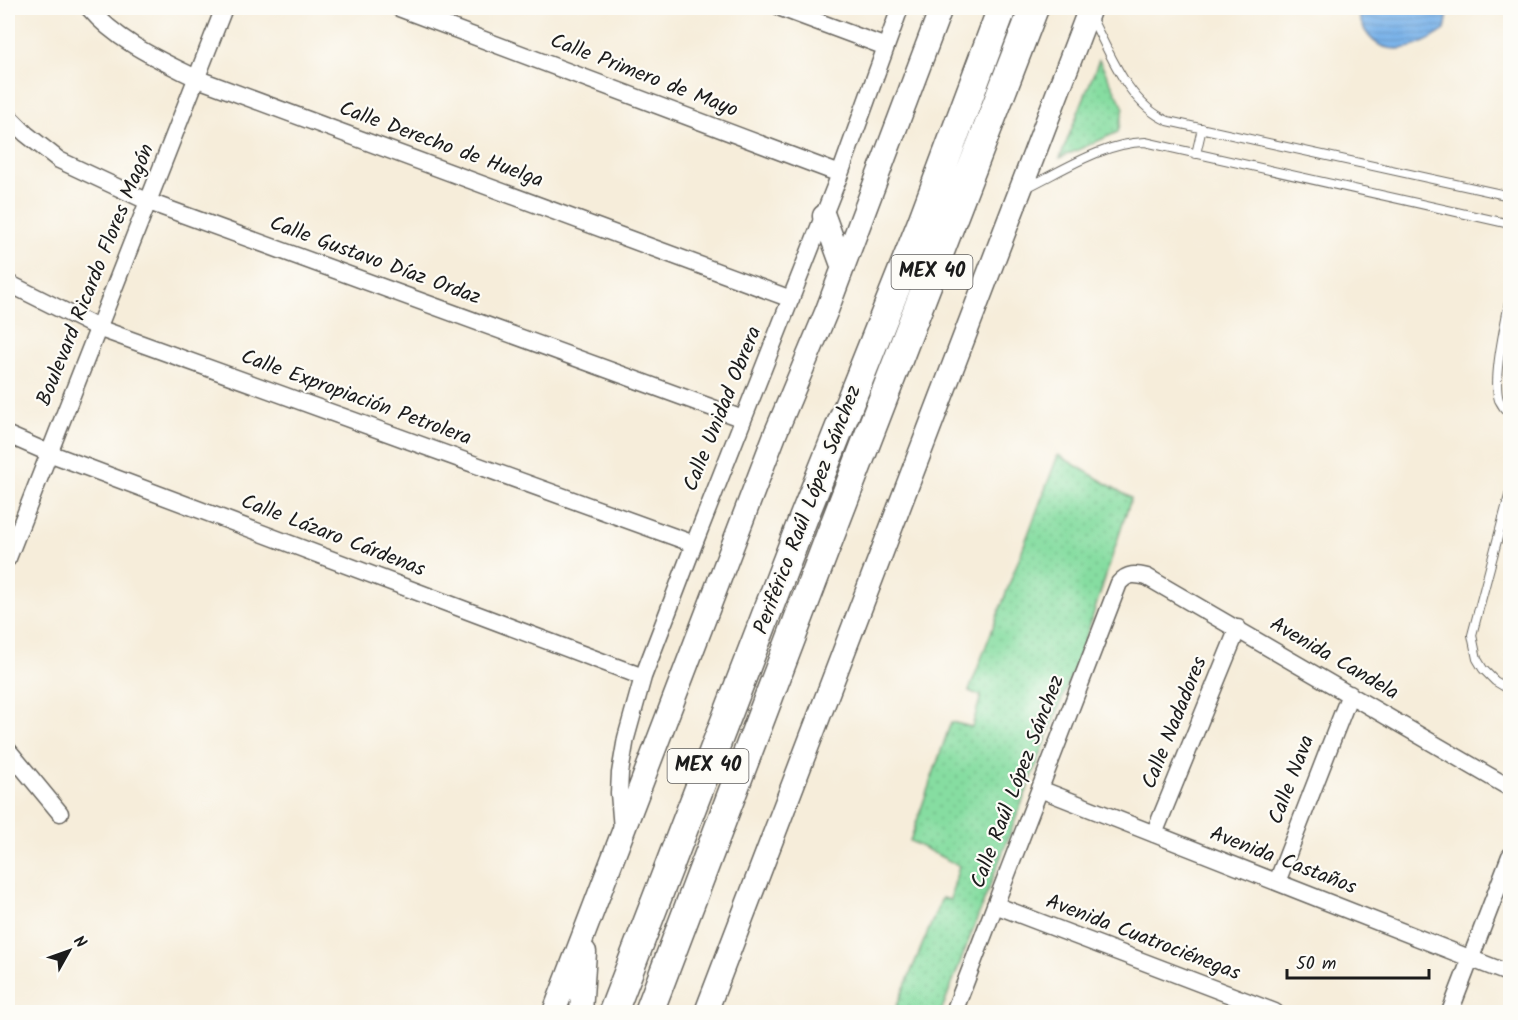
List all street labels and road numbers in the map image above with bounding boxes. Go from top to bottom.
street label: Calle Primero de Mayo [545,25,743,127]
street label: Calle Derecho de Huelga [334,93,548,197]
street label: Boulevard Ricardo Flores Magón [28,139,164,411]
street label: Calle Gustavo Díaz Ordaz [265,207,485,315]
road number: MEX 40 [892,255,972,289]
street label: Calle Unidad Obrera [675,321,771,497]
street label: Calle Expropiación Petrolera [236,341,476,455]
street label: Periférico Raúl López Sánchez [745,381,871,639]
street label: Calle Lázaro Cárdenas [236,486,430,586]
street label: Avenida Candela [1263,609,1405,709]
street label: Calle Nadadores [1133,652,1217,794]
street label: Calle Raúl López Sánchez [962,671,1074,893]
street label: Calle Nava [1260,731,1324,829]
road number: MEX 40 [668,749,748,783]
street label: Avenida Castaños [1205,818,1361,904]
street label: Avenida Cuatrociénegas [1041,886,1245,990]

